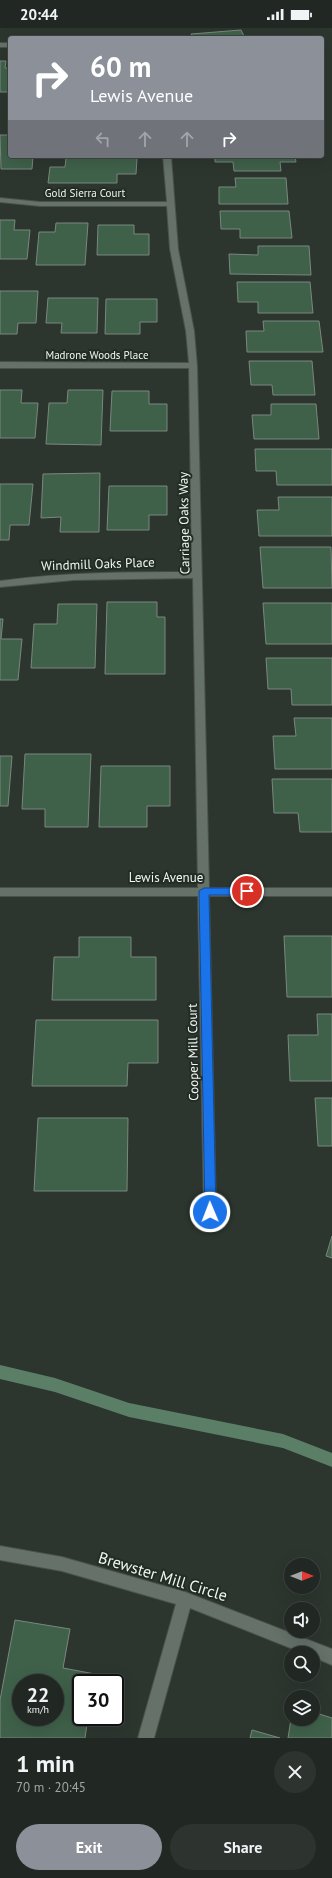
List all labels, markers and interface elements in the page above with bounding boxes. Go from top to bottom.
text: 20:44 [20,5,58,24]
text: 60 m [90,48,151,85]
icon: right [24,52,76,104]
text: Lewis Avenue [90,84,193,107]
icon: left [92,128,114,150]
icon: ahead [134,128,156,150]
icon: ahead [176,128,198,150]
icon: right [218,128,240,150]
street label: Gold Sierra Court [45,186,126,200]
street label: Madrone Woods Place [45,348,149,362]
street label: Carriage Oaks Way [175,472,193,574]
street label: Windmill Oaks Place [41,554,155,574]
street label: Lewis Avenue [129,869,203,886]
pin [230,874,264,908]
icon: arrive [236,880,258,902]
street label: Cooper Mill Court [184,1003,202,1101]
position arrow [189,1191,231,1233]
street label: Brewster Mill Circle [96,1547,230,1605]
north arrow [284,1558,320,1594]
map controls [284,1558,320,1726]
button: sound [284,1602,320,1638]
button: search [284,1646,320,1682]
speed limit sign: 30 [72,1674,124,1726]
text: 22 [27,1682,49,1708]
button: layers [284,1690,320,1726]
text: km/h [27,1703,49,1716]
text: 1 min [16,1748,75,1779]
button: close [274,1751,316,1793]
text: 70 m · 20:45 [16,1779,86,1796]
button: Exit [16,1824,162,1870]
button: Share [170,1824,316,1870]

